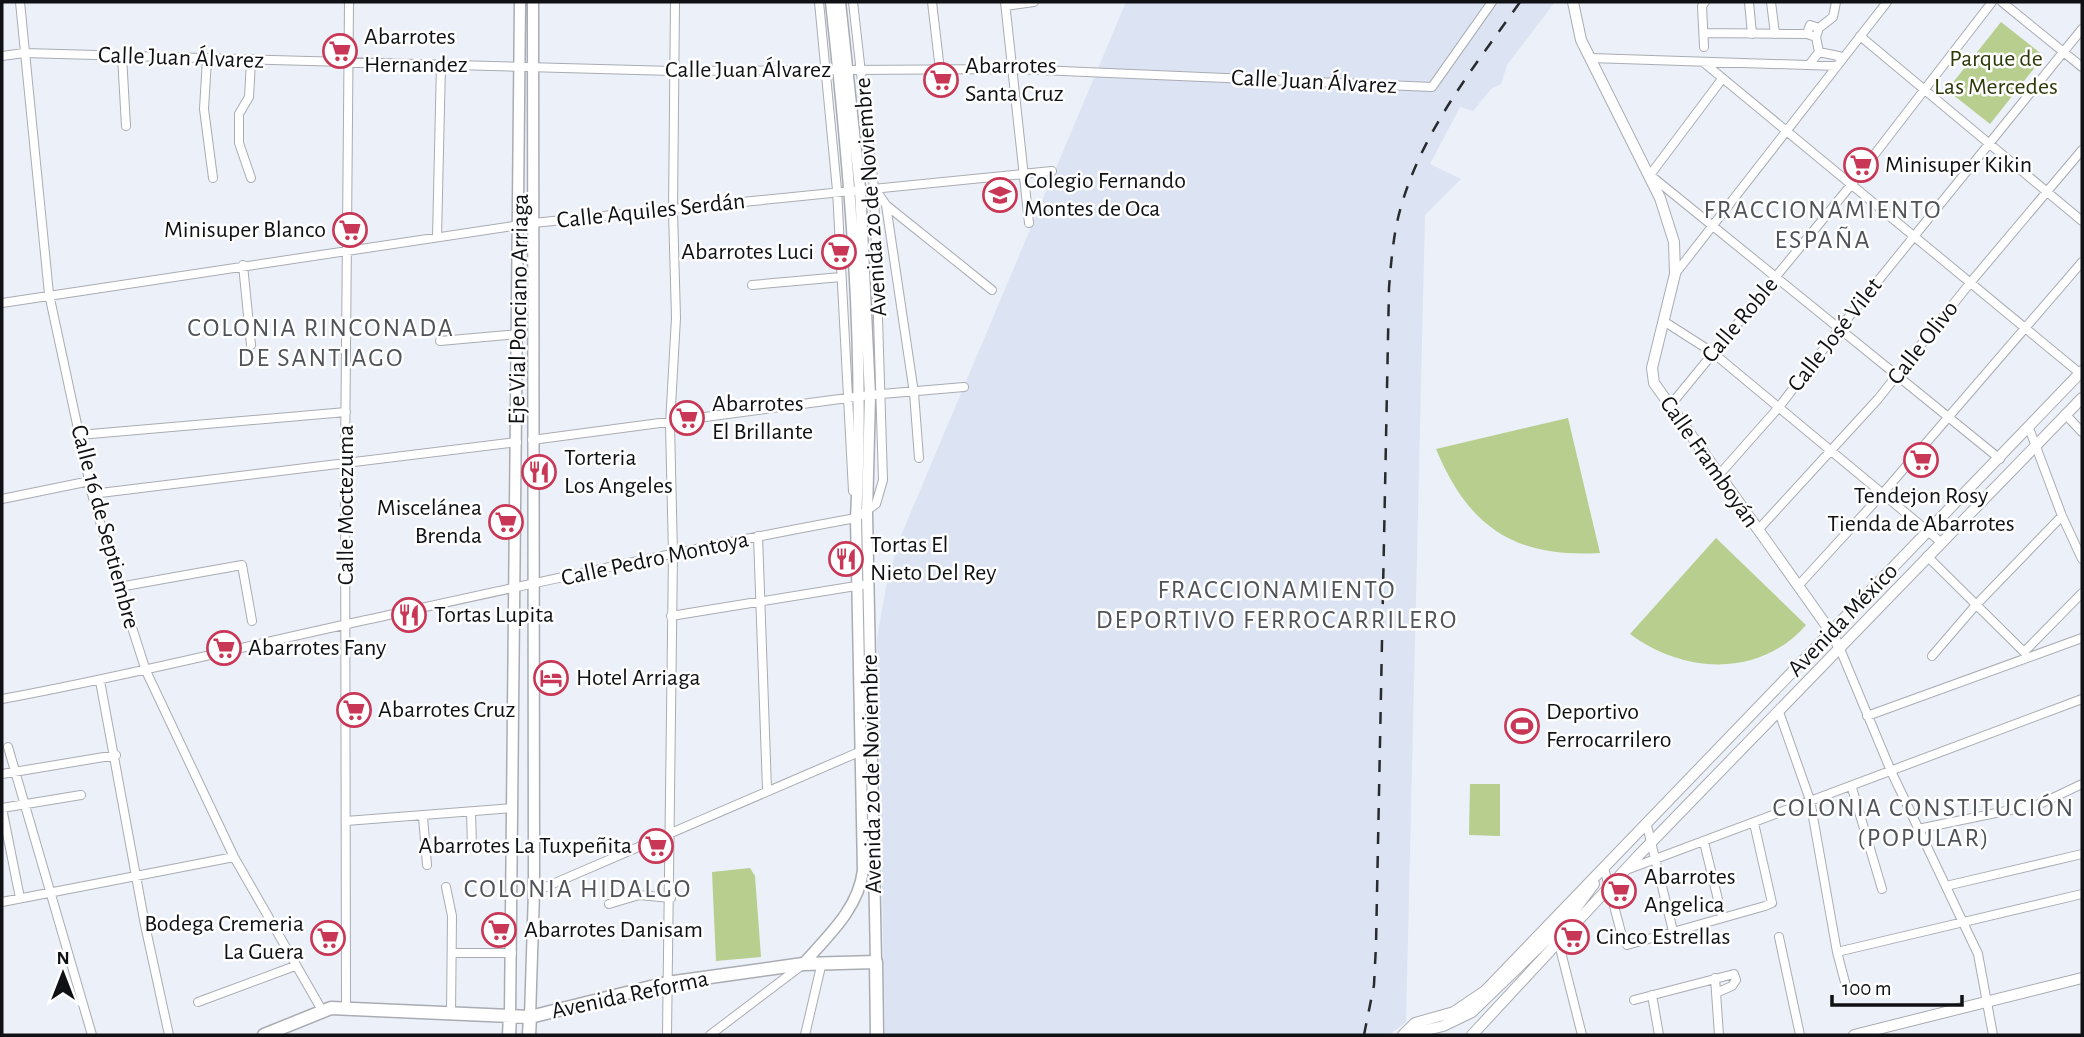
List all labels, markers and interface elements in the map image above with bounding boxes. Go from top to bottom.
place label: Abarrotes Hernandez [364,25,468,77]
supermarket icon: Abarrotes Hernandez [321,32,359,70]
street label: Calle Juan Álvarez [98,41,265,73]
park label: Parque de Las Mercedes [1934,47,2058,99]
place label: Abarrotes Santa Cruz [965,54,1064,106]
street label: Calle Juan Álvarez [665,56,831,82]
supermarket icon: Abarrotes Santa Cruz [922,61,960,99]
street label: Calle Juan Álvarez [1230,64,1398,98]
street label: Avenida 20 de Noviembre [851,77,891,317]
supermarket icon: Minisuper Kikin [1842,146,1880,184]
place label: Minisuper Kikin [1885,153,2032,177]
place label: Colegio Fernando Montes de Oca [1024,169,1186,221]
school or university icon: Colegio Fernando Montes de Oca [981,176,1019,214]
street label: Calle Aquiles Serdán [556,189,746,233]
street label: Eje Vial Ponciano Arriaga [505,193,533,425]
district label: FRACCIONAMIENTO ESPAÑA [1704,197,1942,253]
supermarket icon: Minisuper Blanco [331,211,369,249]
place label: Minisuper Blanco [164,218,326,242]
supermarket icon: Abarrotes Luci [820,233,858,271]
place label: Abarrotes Luci [681,240,814,264]
street label: Calle Roble [1697,272,1783,368]
street label: Calle José Vilet [1783,273,1887,396]
street label: Calle Olivo [1883,297,1963,389]
district label: COLONIA RINCONADA DE SANTIAGO [187,315,455,371]
place label: Abarrotes El Brillante [712,392,813,444]
street label: Calle Framboyán [1655,392,1763,532]
supermarket icon: Abarrotes El Brillante [668,399,706,437]
street label: Calle 16 de Septiembre [66,422,144,632]
street label: Calle Moctezuma [334,425,358,585]
supermarket icon: Tendejon Rosy Tienda de Abarrotes [1902,441,1940,479]
place label: Torteria Los Angeles [564,446,673,498]
restaurant icon: Torteria Los Angeles [520,453,558,491]
place label: Tendejon Rosy Tienda de Abarrotes [1827,484,2015,536]
place label: Miscelánea Brenda [377,496,482,548]
supermarket icon: Miscelánea Brenda [487,503,525,541]
street label: Calle Pedro Montoya [559,527,751,591]
place label: Tortas El Nieto Del Rey [870,533,997,585]
restaurant icon: Tortas El Nieto Del Rey [827,540,865,578]
street label: Avenida México [1783,559,1903,681]
district label: FRACCIONAMIENTO DEPORTIVO FERROCARRILERO [1096,577,1458,633]
restaurant icon: Tortas Lupita [390,596,428,634]
place label: Tortas Lupita [434,603,554,627]
supermarket icon: Abarrotes Fany [205,629,243,667]
place label: Abarrotes Fany [248,636,386,660]
street label: Avenida 20 de Noviembre [858,654,886,894]
hotel icon: Hotel Arriaga [532,659,570,697]
place label: Hotel Arriaga [576,666,701,690]
supermarket icon: Abarrotes Cruz [335,691,373,729]
place label: Abarrotes Cruz [378,698,516,722]
place label: Deportivo Ferrocarrilero [1546,700,1672,752]
sports icon: Deportivo Ferrocarrilero [1503,707,1541,745]
district label: COLONIA CONSTITUCIÓN (POPULAR) [1773,793,2075,851]
supermarket icon: Abarrotes La Tuxpeñita [637,827,675,865]
place label: Abarrotes La Tuxpeñita [419,834,632,858]
place label: Abarrotes Angelica [1644,865,1736,917]
supermarket icon: Abarrotes Angelica [1600,872,1638,910]
district label: COLONIA HIDALGO [464,876,692,902]
supermarket icon: Abarrotes Danisam [480,911,518,949]
place label: Bodega Cremeria La Guera [144,912,304,964]
place label: Abarrotes Danisam [524,918,703,942]
supermarket icon: Cinco Estrellas [1553,918,1591,956]
supermarket icon: Bodega Cremeria La Guera [309,919,347,957]
place label: Cinco Estrellas [1596,925,1730,949]
north arrow [28,939,98,1009]
text: N [56,949,70,968]
scale bar [1832,964,1962,1008]
street label: Avenida Reforma [549,967,711,1023]
text: 100 m [1842,978,1892,999]

